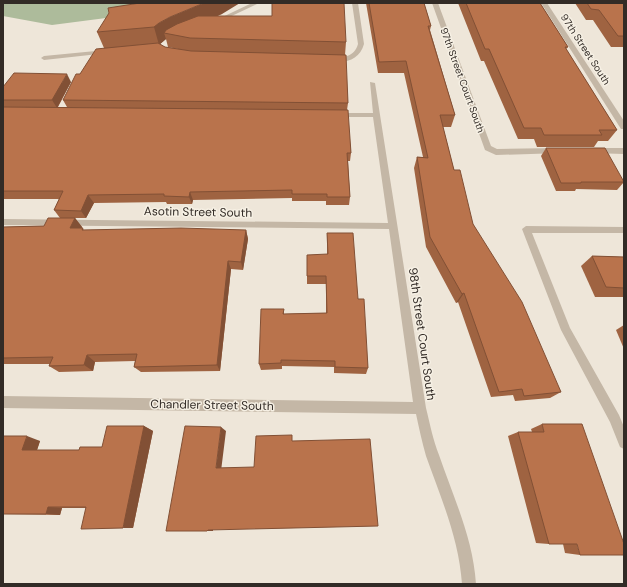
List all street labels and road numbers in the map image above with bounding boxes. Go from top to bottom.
street label: 97th Street South [558,11,613,87]
street label: 97th Street Court South [437,26,488,135]
street label: Asotin Street South [144,203,252,221]
street label: 98th Street Court South [405,266,439,402]
street label: Chandler Street South [150,396,274,414]

